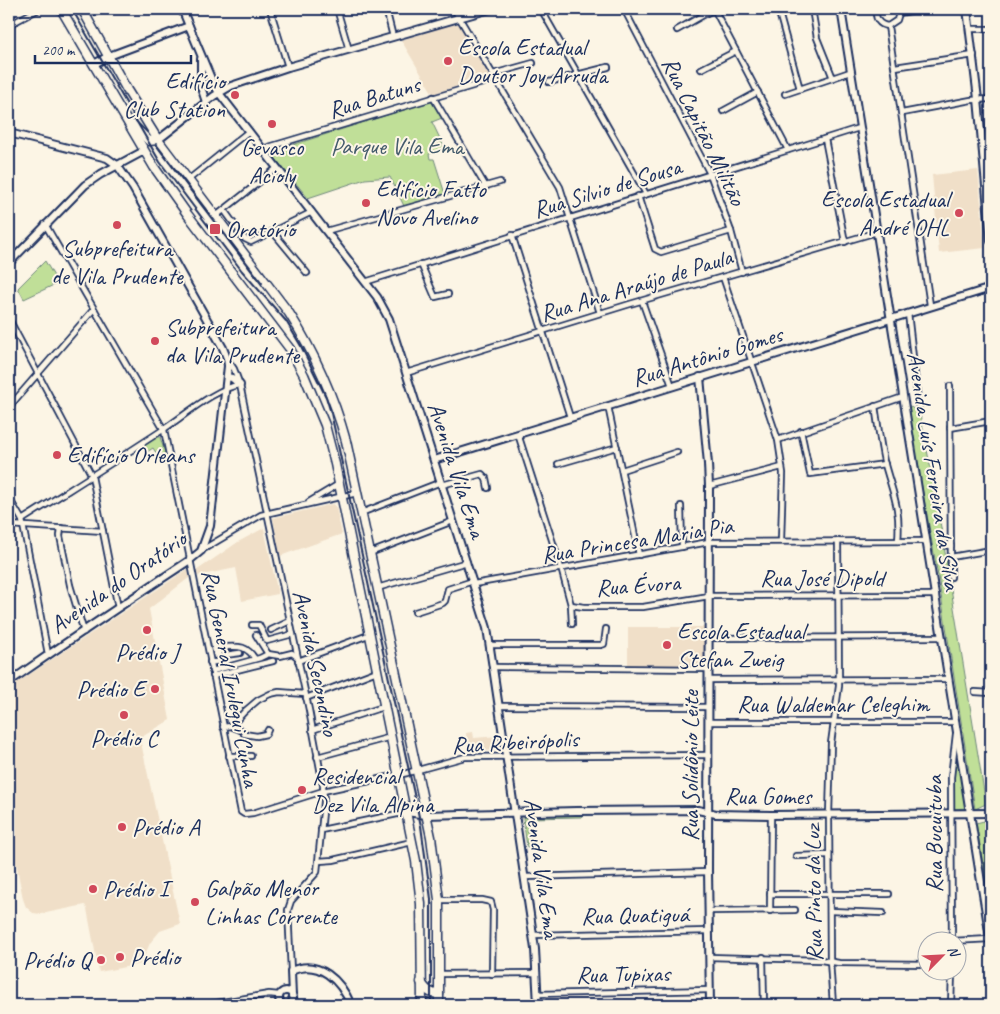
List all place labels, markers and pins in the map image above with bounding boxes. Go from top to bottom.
place label: Escola Estadual Doutor Joy Arruda [458,32,609,90]
marker: Escola Estadual Doutor Joy Arruda [442,55,454,67]
place label: Edifício Club Station [123,66,228,124]
marker: Edifício Club Station [229,89,241,101]
marker: Gevasco Acioly [266,118,278,130]
place label: Gevasco Acioly [241,132,305,190]
place label: Edifício Fatto Novo Avelino [376,174,487,232]
place label: Escola Estadual André OHL [821,184,953,242]
marker: Edifício Fatto Novo Avelino [360,197,372,209]
marker: Escola Estadual André OHL [953,207,965,219]
place label: Oratório [226,214,298,244]
marker: Subprefeitura de Vila Prudente [111,219,123,231]
marker: Oratório [208,222,222,236]
place label: Subprefeitura de Vila Prudente [51,233,185,291]
place label: Subprefeitura da Vila Prudente [165,312,301,370]
marker: Subprefeitura da Vila Prudente [149,335,161,347]
place label: Edifício Orleans [67,440,196,470]
marker: Edifício Orleans [51,449,63,461]
place label: Escola Estadual Stefan Zweig [677,616,809,674]
marker: Prédio J [141,624,153,636]
place label: Prédio J [115,637,182,667]
marker: Escola Estadual Stefan Zweig [661,639,673,651]
place label: Prédio E [77,674,148,704]
marker: Prédio E [149,683,161,695]
marker: Prédio C [118,709,130,721]
place label: Prédio C [90,723,160,753]
place label: Residencial Dez Vila Alpina [312,761,435,819]
marker: Residencial Dez Vila Alpina [296,784,308,796]
place label: Prédio A [132,812,201,842]
marker: Prédio A [116,821,128,833]
place label: Galpão Menor Linhas Corrente [205,873,339,931]
place label: Prédio I [103,874,174,904]
marker: Prédio I [87,883,99,895]
marker: Galpão Menor Linhas Corrente [189,896,201,908]
place label: Prédio [130,942,182,972]
place label: Prédio Q [23,945,94,975]
marker: Prédio [114,951,126,963]
marker: Prédio Q [95,954,107,966]

